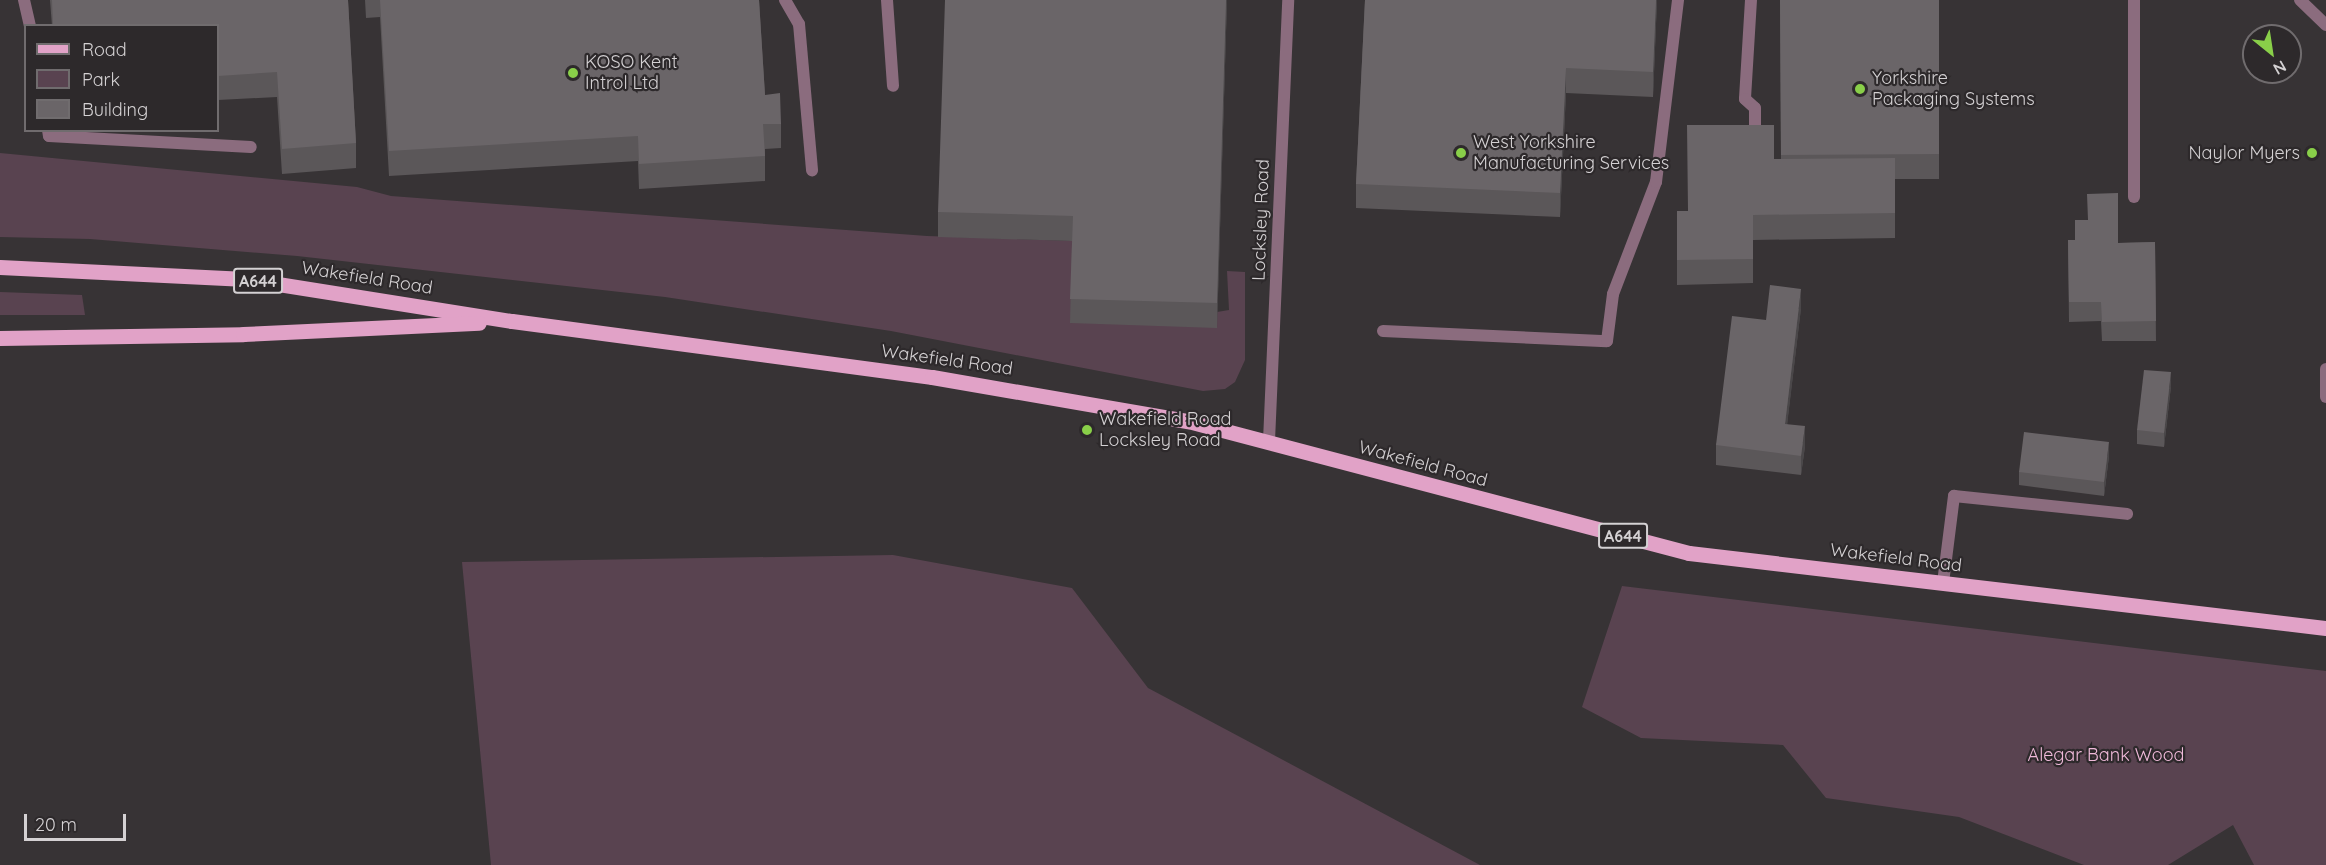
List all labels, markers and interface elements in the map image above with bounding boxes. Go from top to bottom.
legend [24,24,219,132]
north arrow [2242,24,2302,84]
text: Road [82,38,127,61]
place label: KOSO Kent Introl Ltd [585,52,678,94]
text: N [2270,56,2290,79]
marker: KOSO Kent Introl Ltd [566,66,580,80]
text: Park [82,68,120,91]
place label: Yorkshire Packaging Systems [1872,68,2035,110]
marker: Yorkshire Packaging Systems [1853,82,1867,96]
text: Building [82,98,148,121]
place label: West Yorkshire Manufacturing Services [1473,132,1669,174]
place label: Naylor Myers [2189,142,2300,164]
marker: West Yorkshire Manufacturing Services [1454,146,1468,160]
marker: Naylor Myers [2305,146,2319,160]
street label: Locksley Road [1248,159,1274,281]
street label: Wakefield Road [300,257,434,299]
road number: A644 [232,268,284,294]
street label: Wakefield Road [880,340,1014,380]
place label: Wakefield Road Locksley Road [1099,409,1231,452]
marker: Wakefield Road Locksley Road [1080,423,1094,437]
street label: Wakefield Road [1356,436,1490,492]
road number: A644 [1598,523,1648,549]
street label: Wakefield Road [1829,539,1963,577]
park label: Alegar Bank Wood [2028,744,2184,766]
scale bar [27,802,129,840]
text: 20 m [35,813,77,836]

